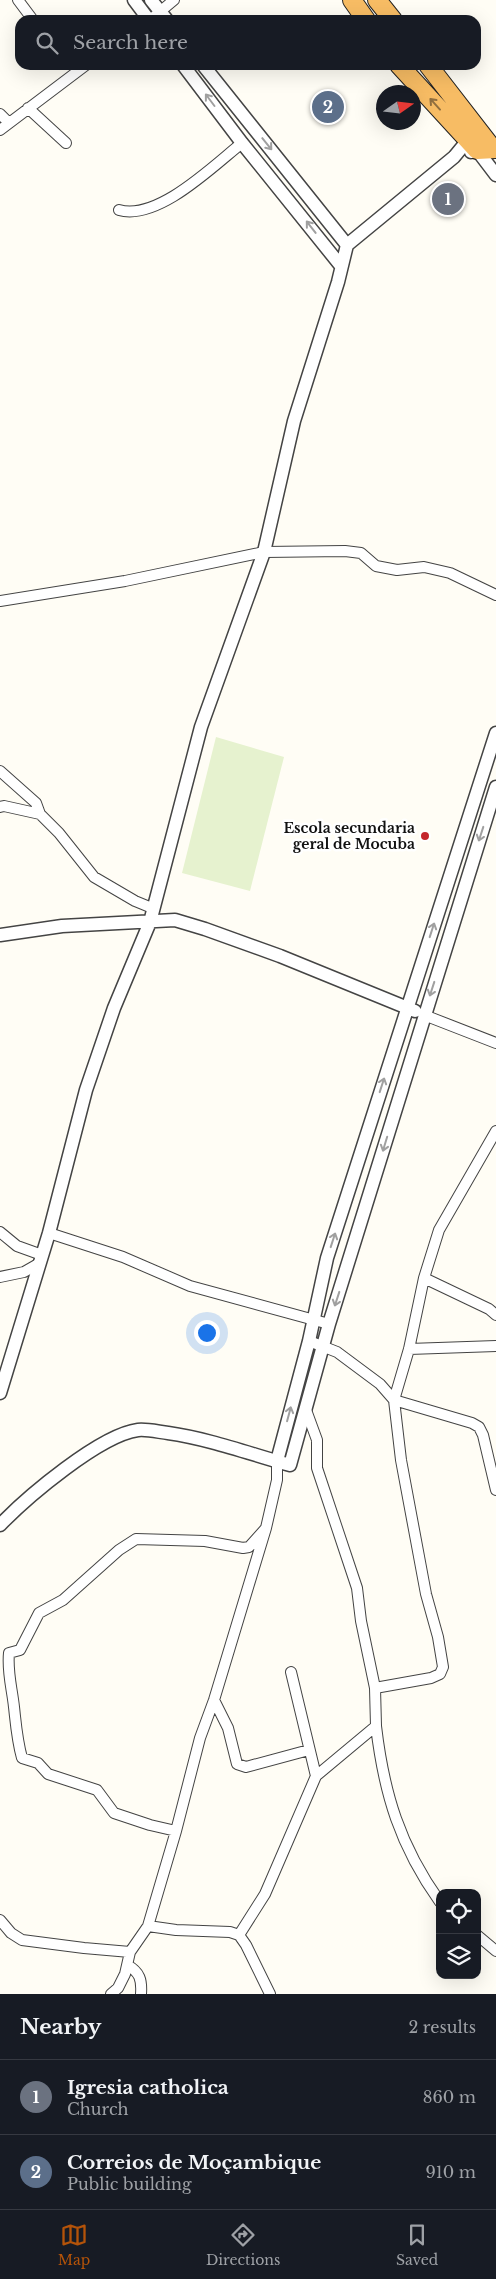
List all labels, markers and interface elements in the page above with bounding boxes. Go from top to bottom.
search box [15,15,481,70]
icon: search [33,29,61,57]
text: Search here [73,31,188,54]
north arrow [376,85,421,130]
pin: 2 [312,88,344,126]
one-way arrow [204,94,215,107]
one-way arrow [429,98,441,111]
one-way arrow [262,137,273,150]
pin: 1 [432,180,464,218]
one-way arrow [305,221,316,234]
place label: Escola secundaria geral de Mocuba [283,819,415,853]
one-way arrow [476,825,486,841]
marker: Escola secundaria geral de Mocuba [419,830,431,842]
one-way arrow [428,922,438,938]
one-way arrow [427,980,437,996]
one-way arrow [378,1077,388,1093]
one-way arrow [379,1136,389,1152]
one-way arrow [329,1232,339,1248]
one-way arrow [332,1291,341,1307]
your location [194,1320,220,1346]
one-way arrow [285,1407,295,1423]
map controls [436,1889,481,1979]
button: locate [436,1889,481,1934]
button: layers [436,1934,481,1979]
text: Nearby [20,2014,101,2040]
text: 2 results [408,2017,476,2037]
text: Igresia catholica [67,2076,229,2099]
text: 1 [33,2087,39,2107]
text: 860 m [423,2087,476,2107]
text: Church [67,2099,129,2119]
text: Correios de Moçambique [67,2151,321,2174]
text: 2 [31,2162,41,2182]
text: 910 m [425,2162,476,2182]
text: Public building [67,2174,192,2194]
tab: Map [58,2221,90,2269]
tab: Directions [206,2221,280,2269]
tab: Saved [396,2221,438,2269]

